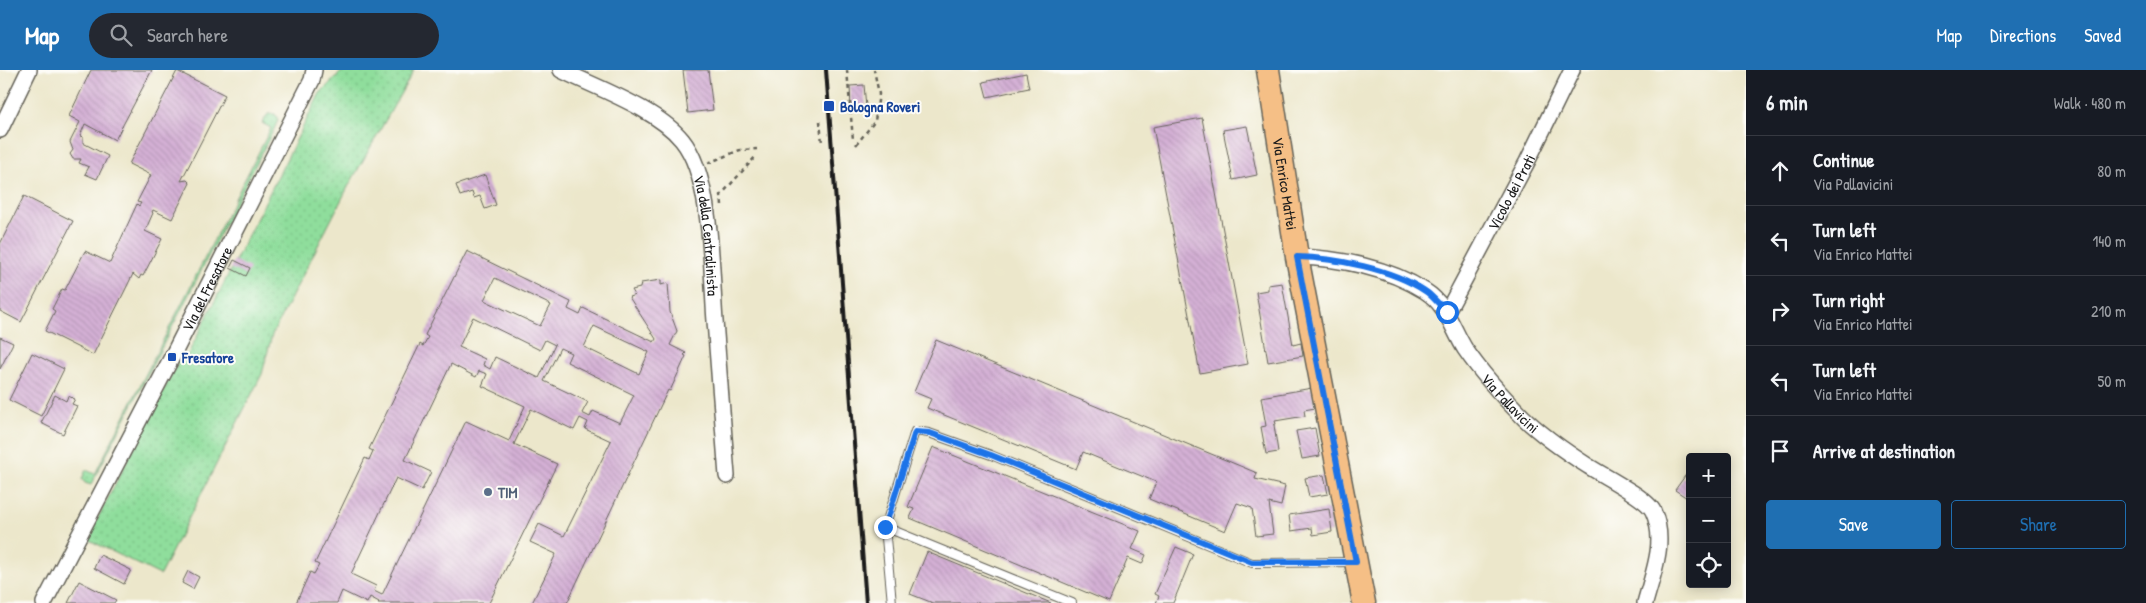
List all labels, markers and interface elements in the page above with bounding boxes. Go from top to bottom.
search box [89,13,439,58]
text: Map [25,19,59,51]
icon: search [107,21,135,49]
text: Search here [147,22,228,48]
text: Map [1937,23,1962,48]
text: Directions [1990,23,2056,48]
text: Saved [2084,23,2121,48]
text: 6 min [1766,88,1808,117]
text: Walk · 480 m [2054,92,2126,114]
place label: Bologna Roveri [840,96,920,118]
marker: Bologna Roveri [822,99,836,113]
street label: Via Enrico Mattei [1268,136,1303,231]
text: Continue [1813,147,1874,173]
street label: Vicolo dei Prati [1482,151,1540,234]
icon: ahead [1766,157,1794,185]
text: 80 m [2097,160,2126,182]
street label: Via della Centralinista [689,173,724,296]
text: Via Pallavicini [1813,173,1893,195]
text: Turn left [1813,217,1876,243]
icon: left [1766,227,1794,255]
text: 140 m [2092,230,2126,252]
street label: Via del Fresatore [176,243,237,335]
text: Via Enrico Mattei [1813,243,1913,265]
text: Turn right [1813,287,1884,313]
icon: right [1766,297,1794,325]
text: 210 m [2091,300,2126,322]
route start [1436,301,1459,324]
text: Via Enrico Mattei [1813,313,1913,335]
place label: Fresatore [181,347,234,368]
marker: Fresatore [166,351,178,363]
text: Turn left [1813,357,1876,383]
icon: left [1766,367,1794,395]
street label: Via Pallavicini [1477,369,1544,438]
text: 50 m [2098,370,2126,392]
text: Via Enrico Mattei [1813,383,1913,405]
icon: arrive [1766,437,1794,465]
text: Arrive at destination [1813,438,1955,464]
map controls [1686,453,1731,588]
button: + [1686,453,1731,498]
place label: TIM [497,482,518,503]
marker: TIM [482,486,494,498]
button: − [1686,498,1731,543]
button: Save [1766,500,1941,549]
button: Share [1951,500,2126,549]
route end [874,516,897,539]
button: locate [1686,543,1731,588]

